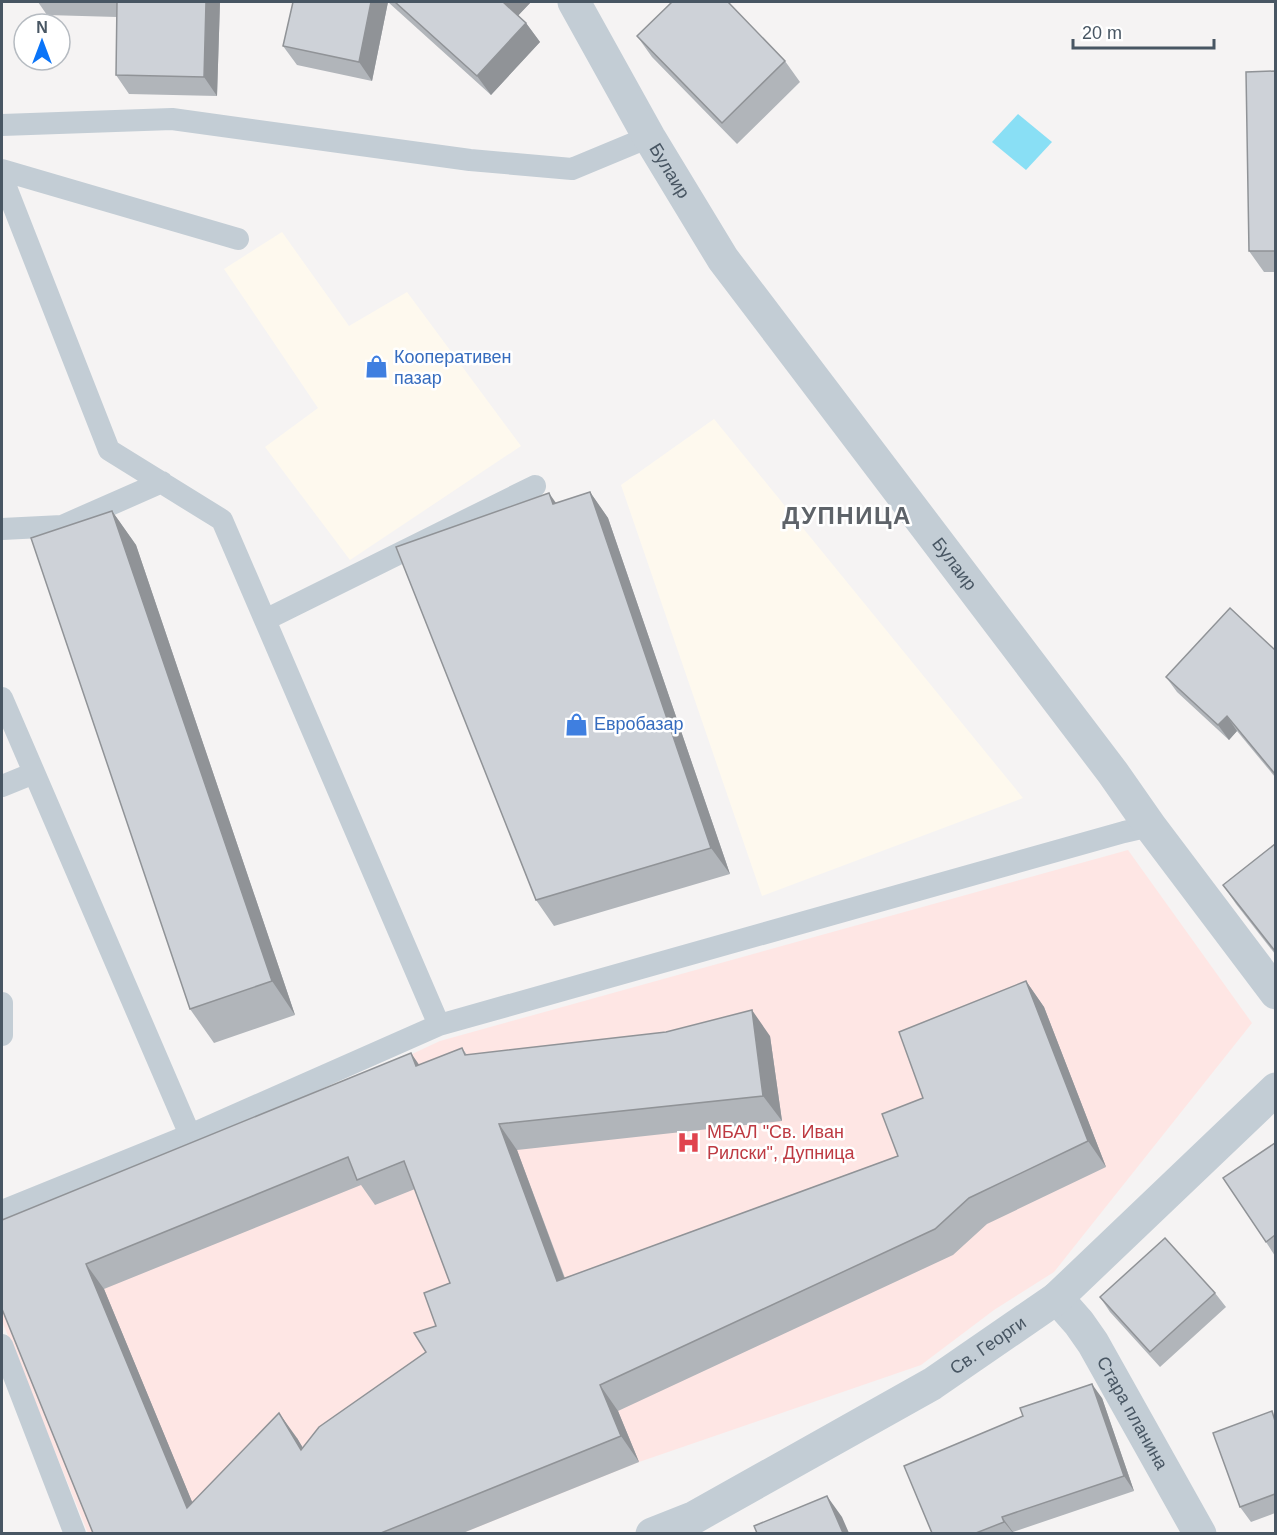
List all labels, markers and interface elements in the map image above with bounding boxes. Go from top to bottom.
north arrow [12,12,72,72]
scale bar [1073,12,1214,50]
text: N [36,19,48,36]
text: 20 m [1082,23,1122,43]
street label: Булаир [645,140,694,202]
place label: Кооперативен пазар [394,347,512,388]
shop icon: Кооперативен пазар [363,354,389,380]
district label: ДУПНИЦА [782,502,912,529]
street label: Булаир [928,534,981,594]
shop icon: Евробазар [563,711,589,737]
place label: Евробазар [594,714,684,734]
place label: МБАЛ "Св. Иван Рилски", Дупница [707,1122,856,1163]
hospital icon: МБАЛ "Св. Иван Рилски", Дупница [676,1129,702,1155]
street label: Св. Георги [946,1312,1030,1379]
street label: Стара планина [1093,1353,1172,1474]

